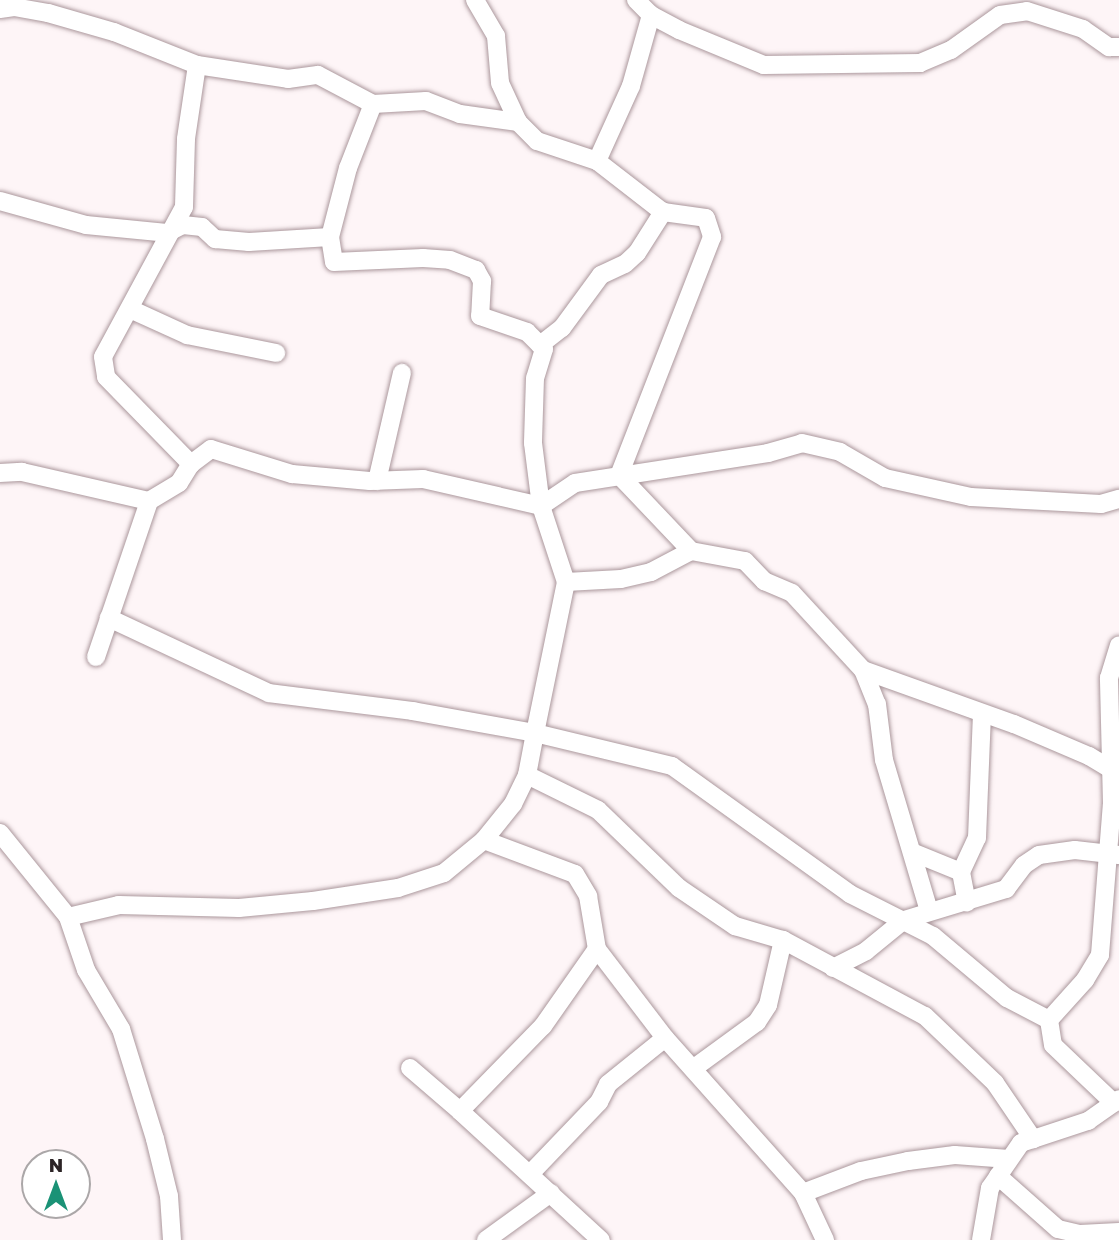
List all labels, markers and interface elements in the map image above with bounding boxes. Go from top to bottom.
north arrow [21,1149,91,1219]
text: N [49,1153,63,1176]

